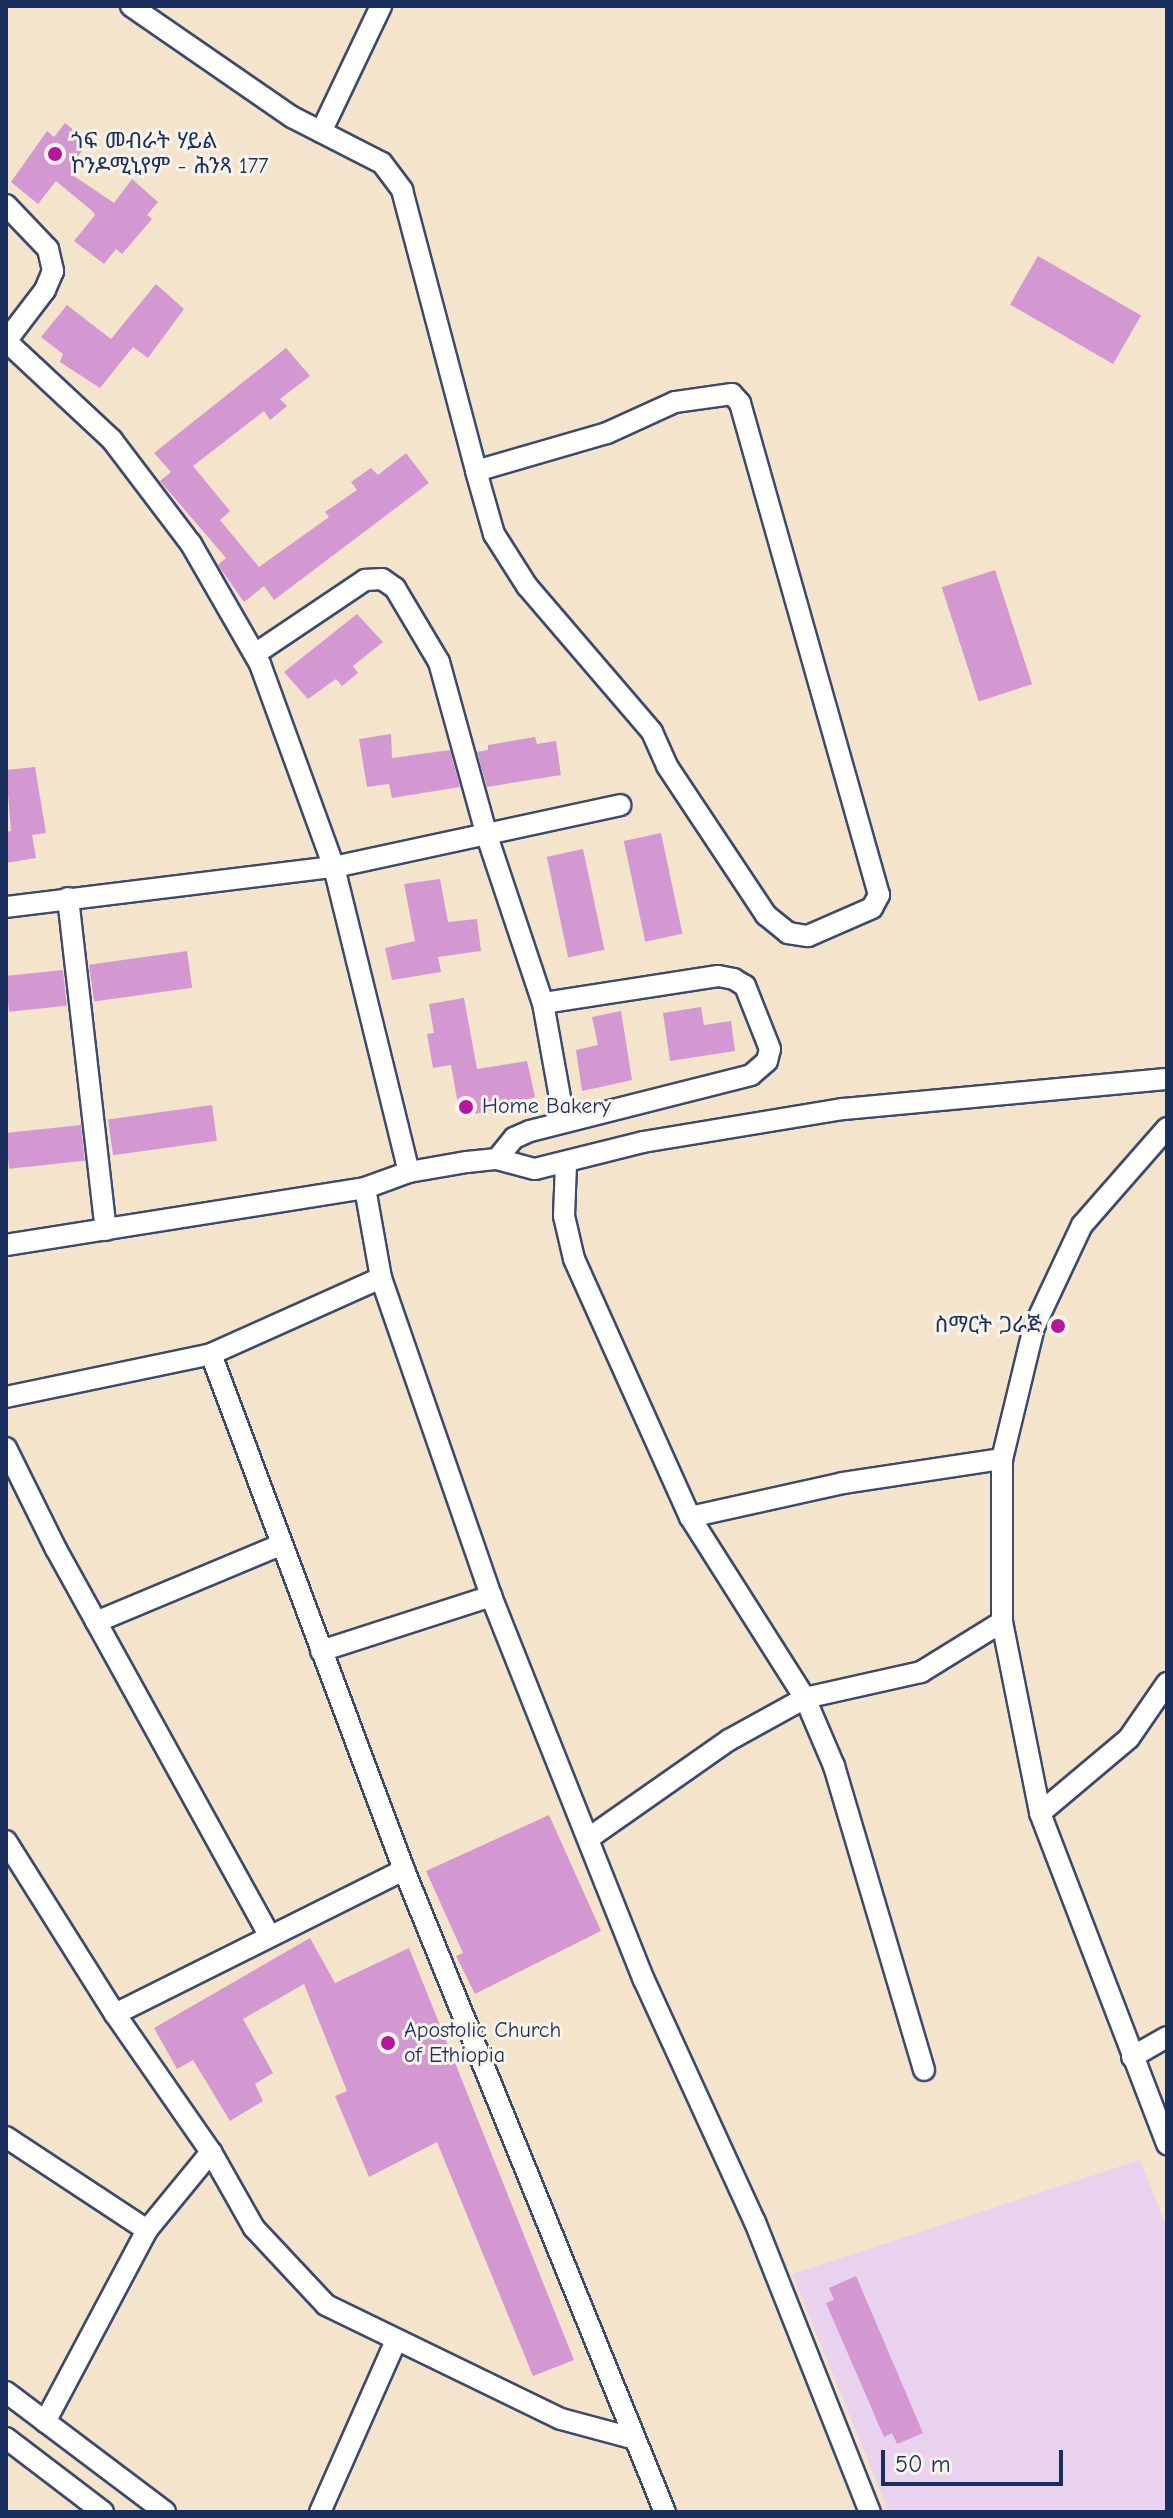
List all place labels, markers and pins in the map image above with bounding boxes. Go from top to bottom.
place label: ጎፍ መብራት ሃይል ኮንዶሚኒየም - ሕንጻ 177 [71,128,268,180]
marker: ጎፍ መብራት ሃይል ኮንዶሚኒየም - ሕንጻ 177 [46,145,64,163]
place label: Home Bakery [482,1094,611,1120]
marker: Home Bakery [457,1098,475,1116]
place label: ስማርት ጋራጅ [935,1313,1042,1339]
marker: ስማርት ጋራጅ [1049,1317,1067,1335]
place label: Apostolic Church of Ethiopia [404,2017,561,2068]
marker: Apostolic Church of Ethiopia [379,2034,397,2052]

